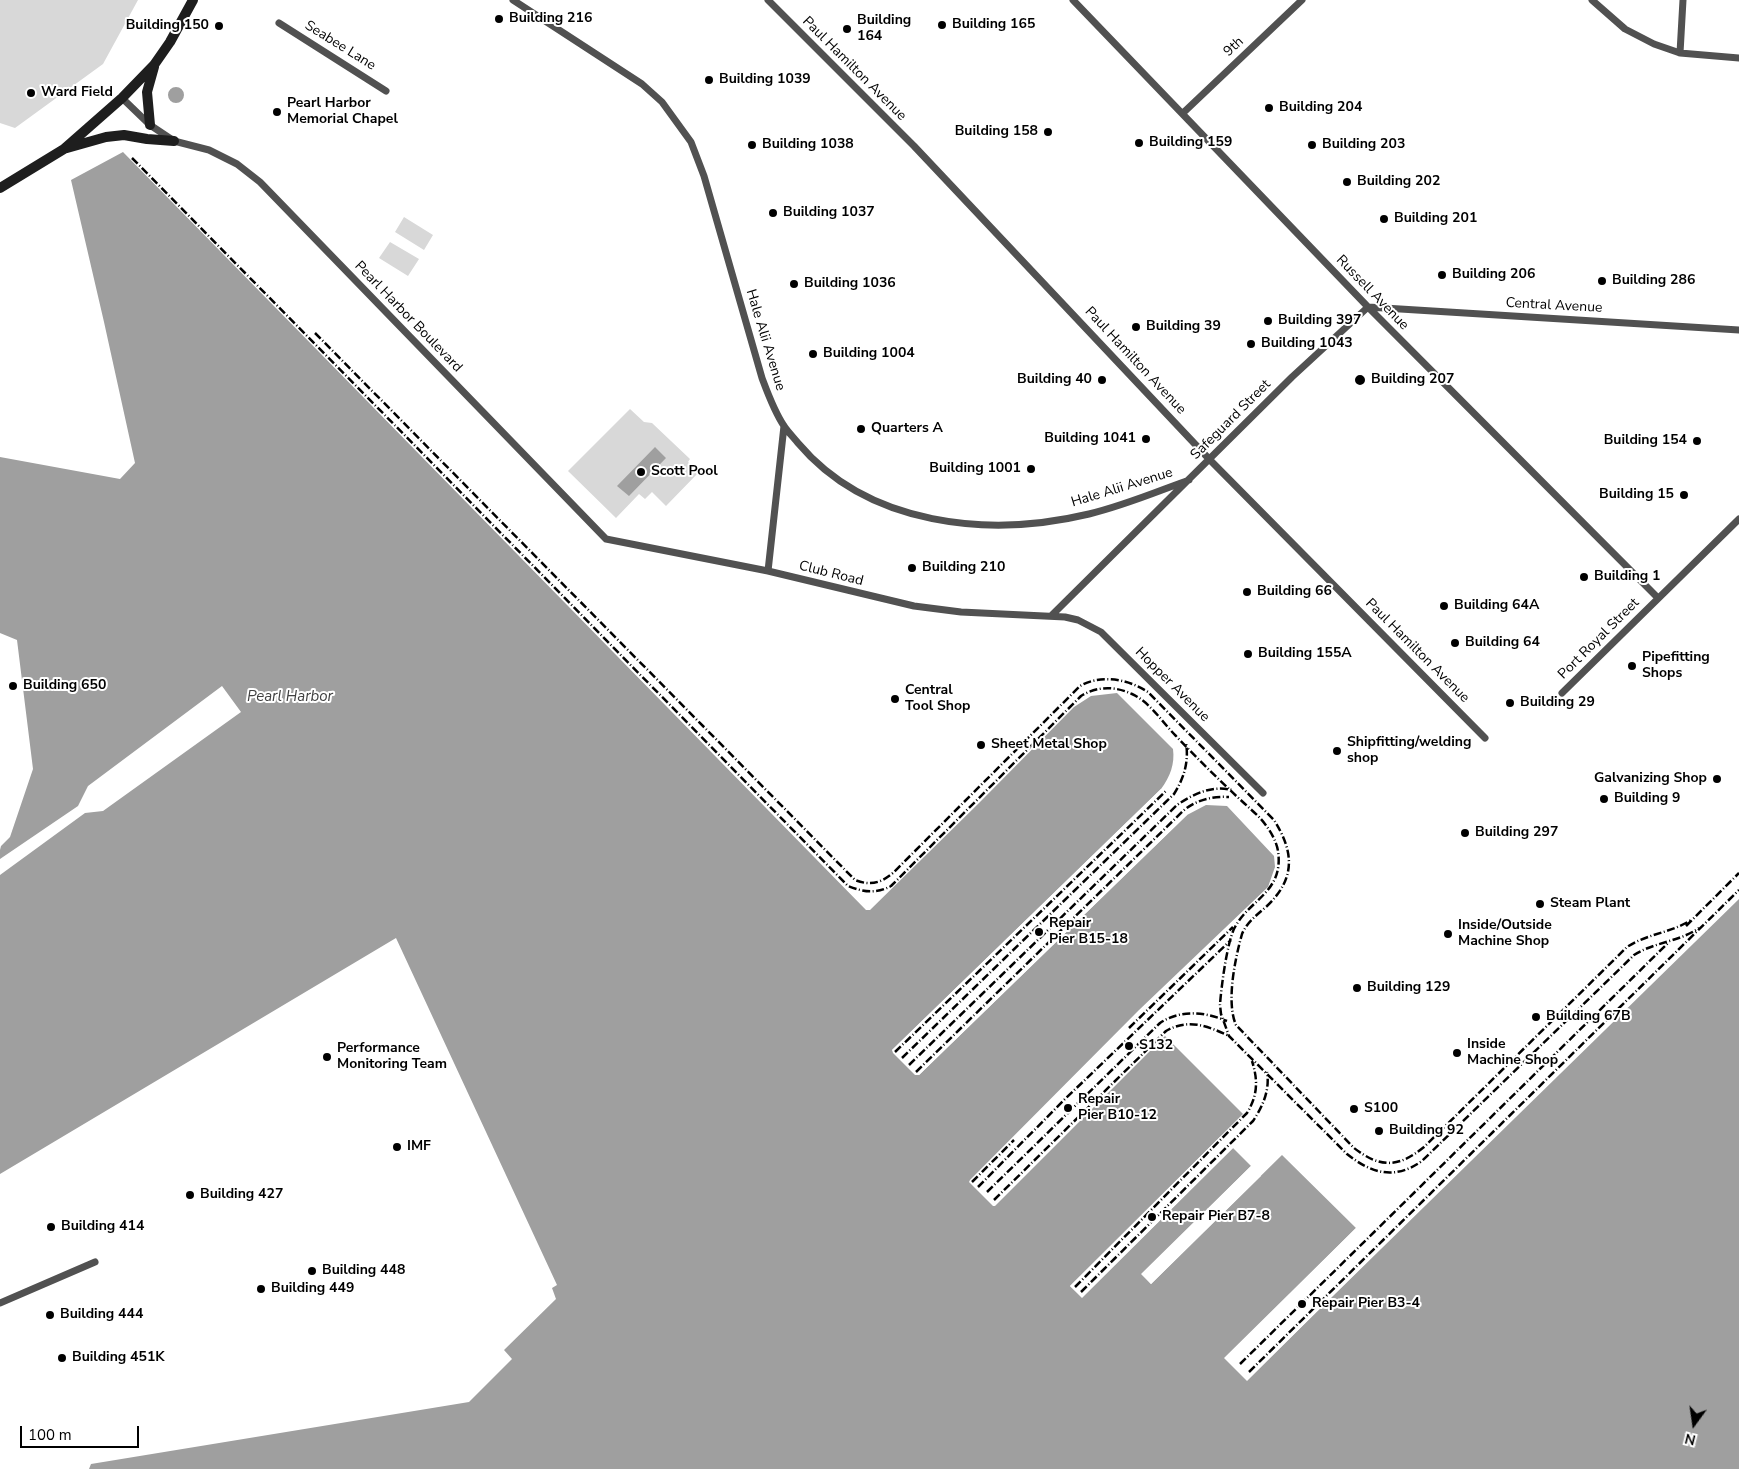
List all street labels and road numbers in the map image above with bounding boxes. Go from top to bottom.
street label: Paul Hamilton Avenue [798,13,910,125]
street label: Seabee Lane [301,18,379,74]
street label: 9th [1220,34,1248,60]
street label: Russell Avenue [1332,252,1412,334]
street label: Pearl Harbor Boulevard [351,258,465,376]
street label: Hale Alii Avenue [742,287,788,393]
street label: Central Avenue [1505,295,1603,317]
street label: Paul Hamilton Avenue [1081,304,1189,418]
street label: Safeguard Street [1187,376,1275,464]
street label: Hale Alii Avenue [1069,465,1175,511]
street label: Club Road [797,558,865,590]
street label: Paul Hamilton Avenue [1361,595,1473,707]
street label: Port Royal Street [1555,595,1643,683]
street label: Hopper Avenue [1131,644,1213,726]

